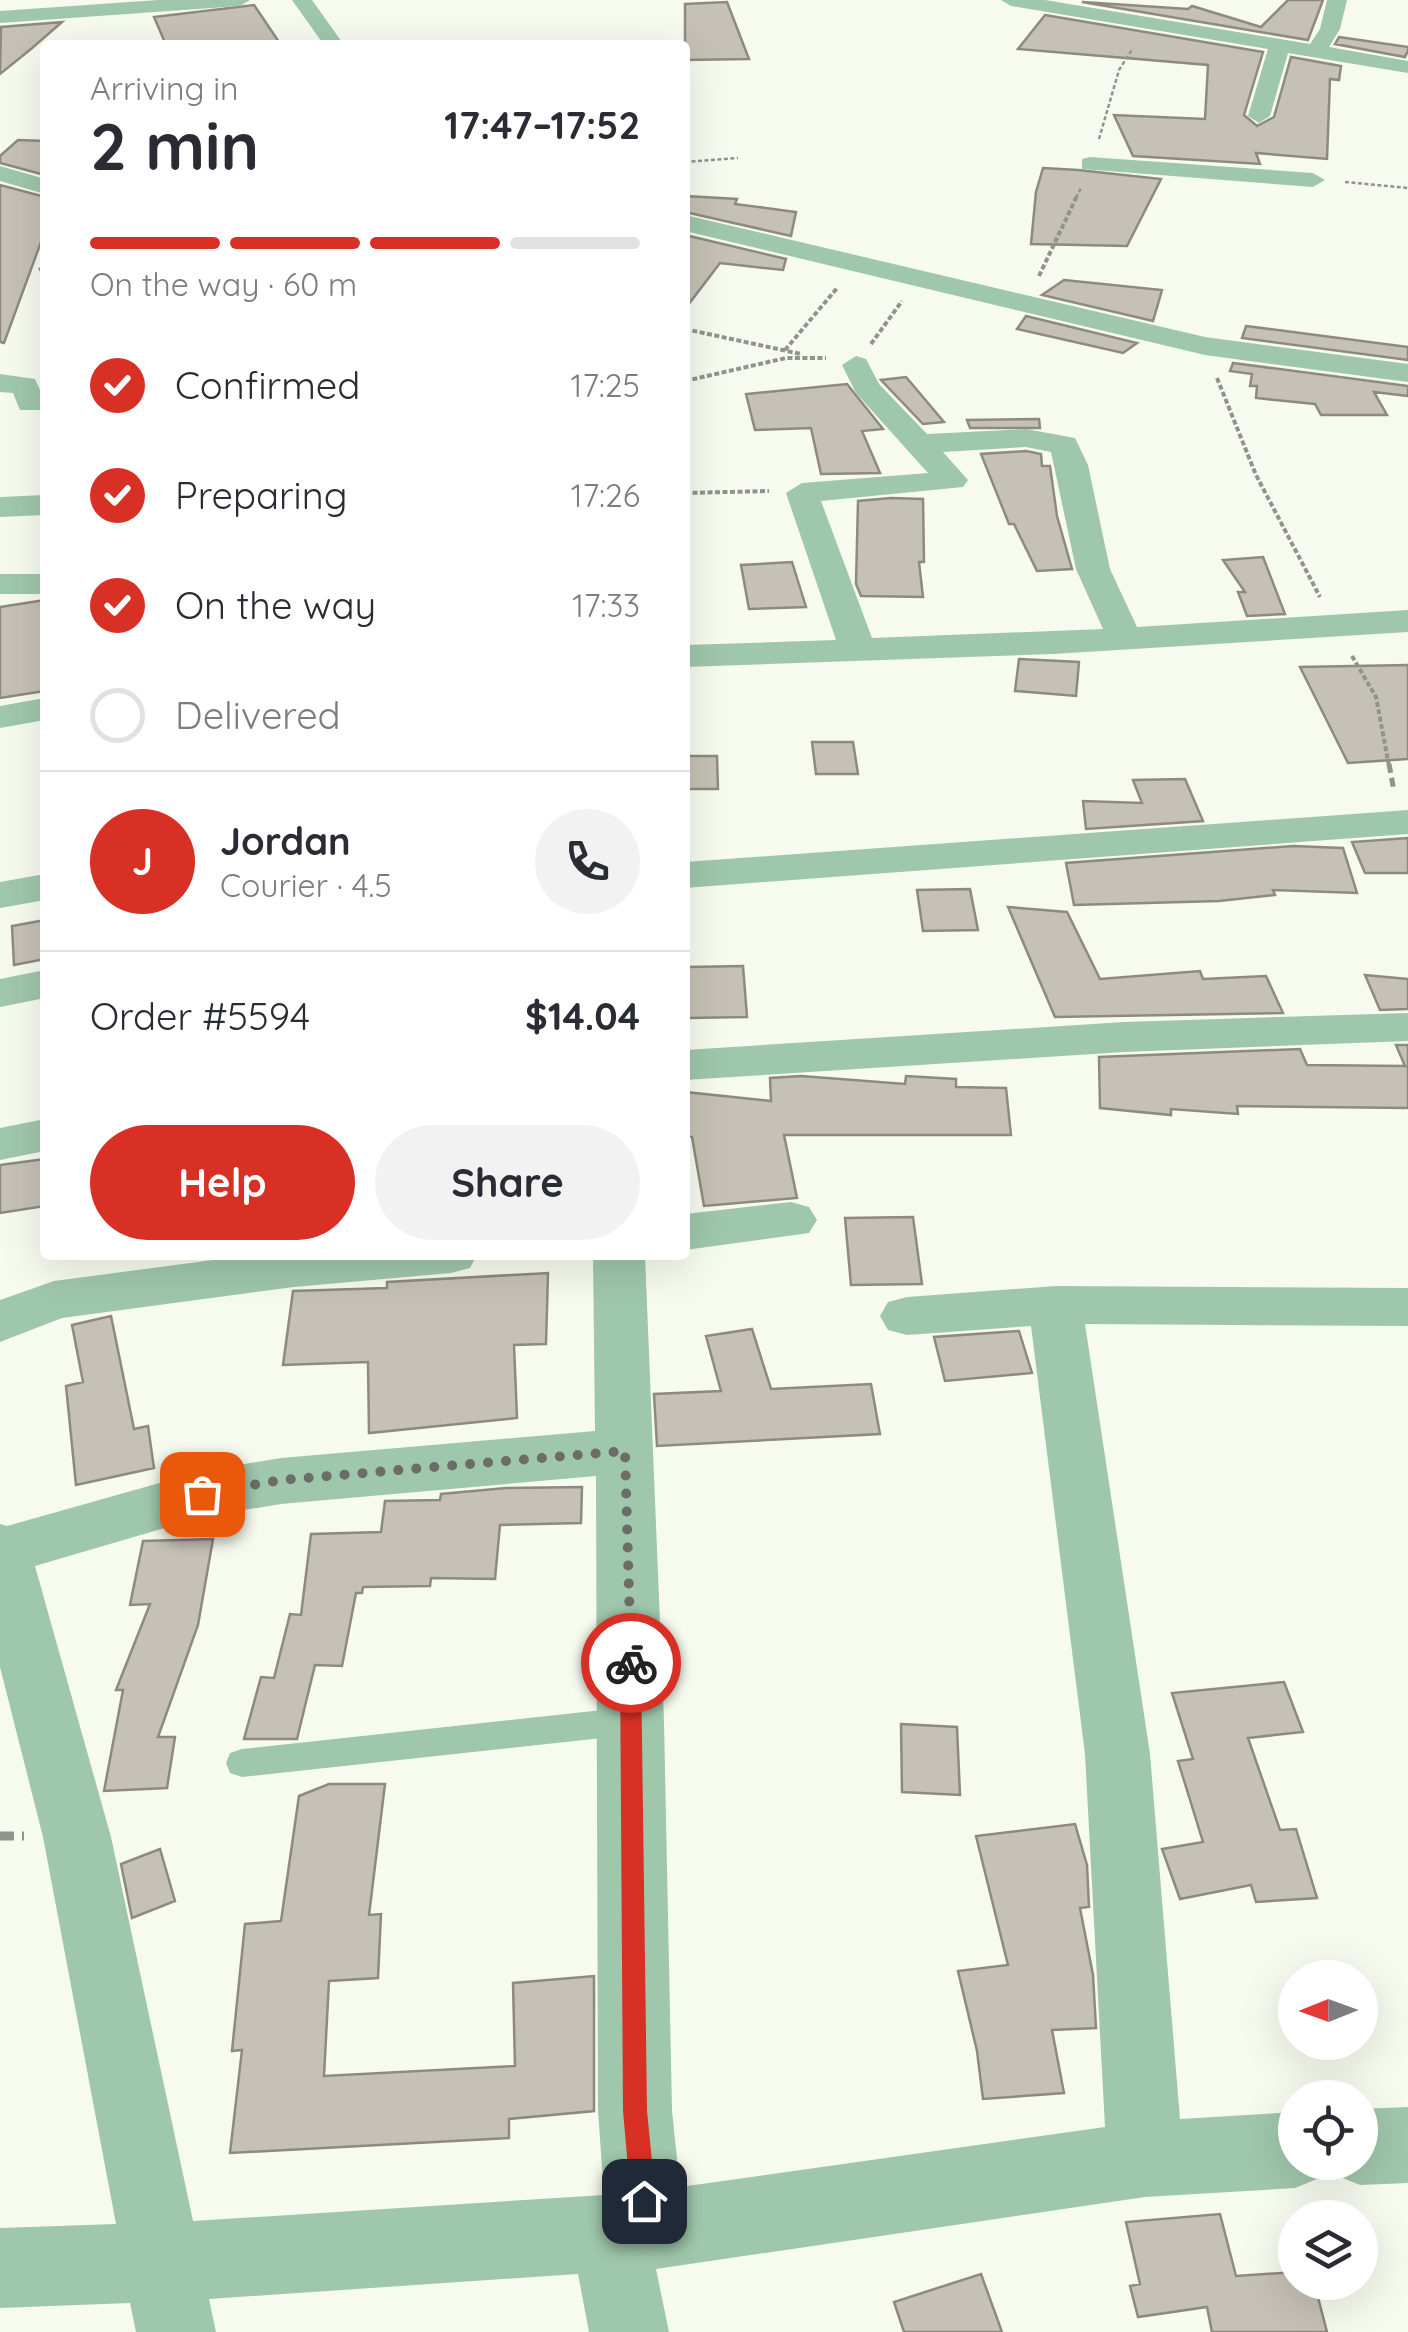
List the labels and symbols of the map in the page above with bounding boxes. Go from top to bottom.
pin [160,1452,245,1537]
courier [581,1613,681,1713]
north arrow [1278,1960,1378,2060]
pin [602,2159,687,2244]

